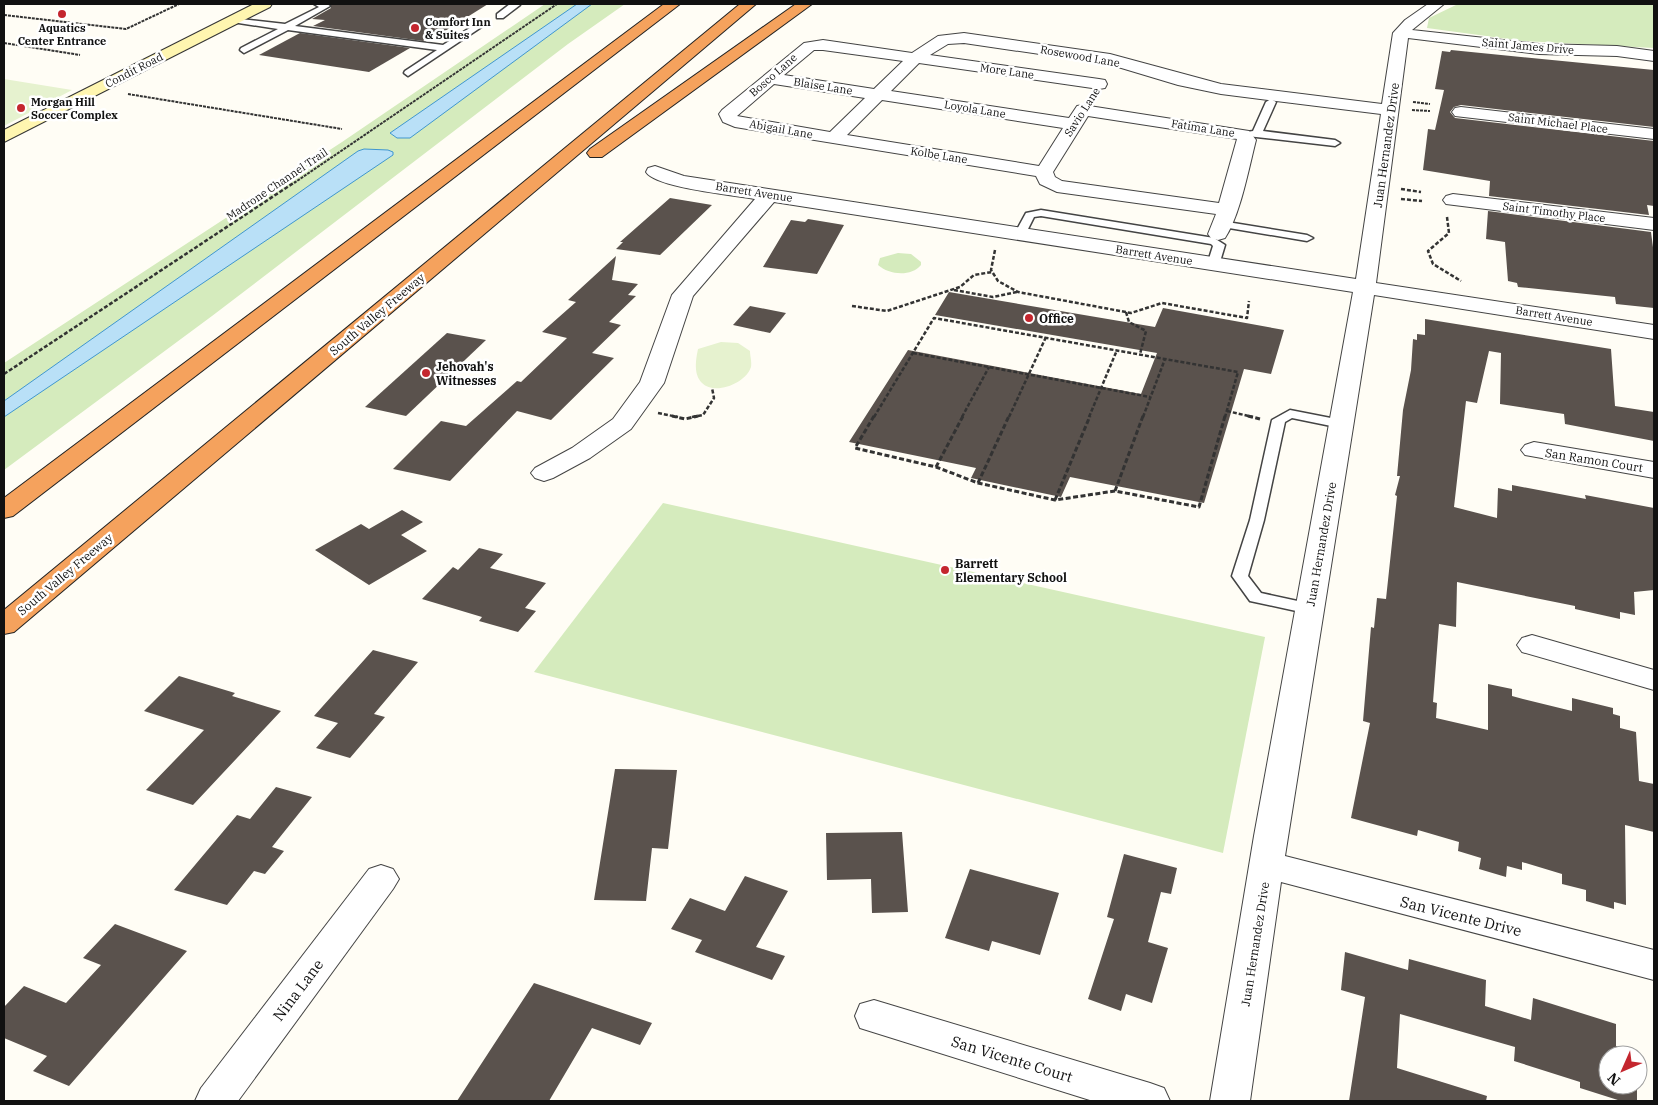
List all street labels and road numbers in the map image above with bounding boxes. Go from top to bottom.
street label: Saint James Drive [1481,35,1575,57]
street label: Rosewood Lane [1039,42,1121,70]
street label: Condit Road [103,49,166,91]
street label: Bosco Lane [746,50,800,100]
street label: More Lane [979,60,1035,82]
street label: Blaise Lane [793,74,854,98]
street label: Juan Hernandez Drive [1370,82,1402,208]
street label: Savio Lane [1061,85,1103,139]
street label: Loyola Lane [943,97,1007,121]
street label: Saint Michael Place [1507,110,1609,136]
street label: Fatima Lane [1170,116,1236,140]
street label: Abigail Lane [748,117,814,141]
street label: Kolbe Lane [909,144,969,166]
street label: Madrone Channel Trail [224,145,330,223]
street label: Barrett Avenue [714,179,794,205]
street label: Saint Timothy Place [1502,199,1606,225]
street label: Barrett Avenue [1114,242,1194,268]
street label: South Valley Freeway [326,269,428,358]
street label: Barrett Avenue [1514,303,1594,329]
street label: San Ramon Court [1544,445,1644,475]
street label: Juan Hernandez Drive [1303,481,1339,607]
street label: South Valley Freeway [14,529,116,618]
street label: Juan Hernandez Drive [1238,881,1272,1007]
street label: San Vicente Drive [1398,892,1524,940]
street label: Nina Lane [269,955,327,1025]
street label: San Vicente Court [949,1032,1075,1086]

